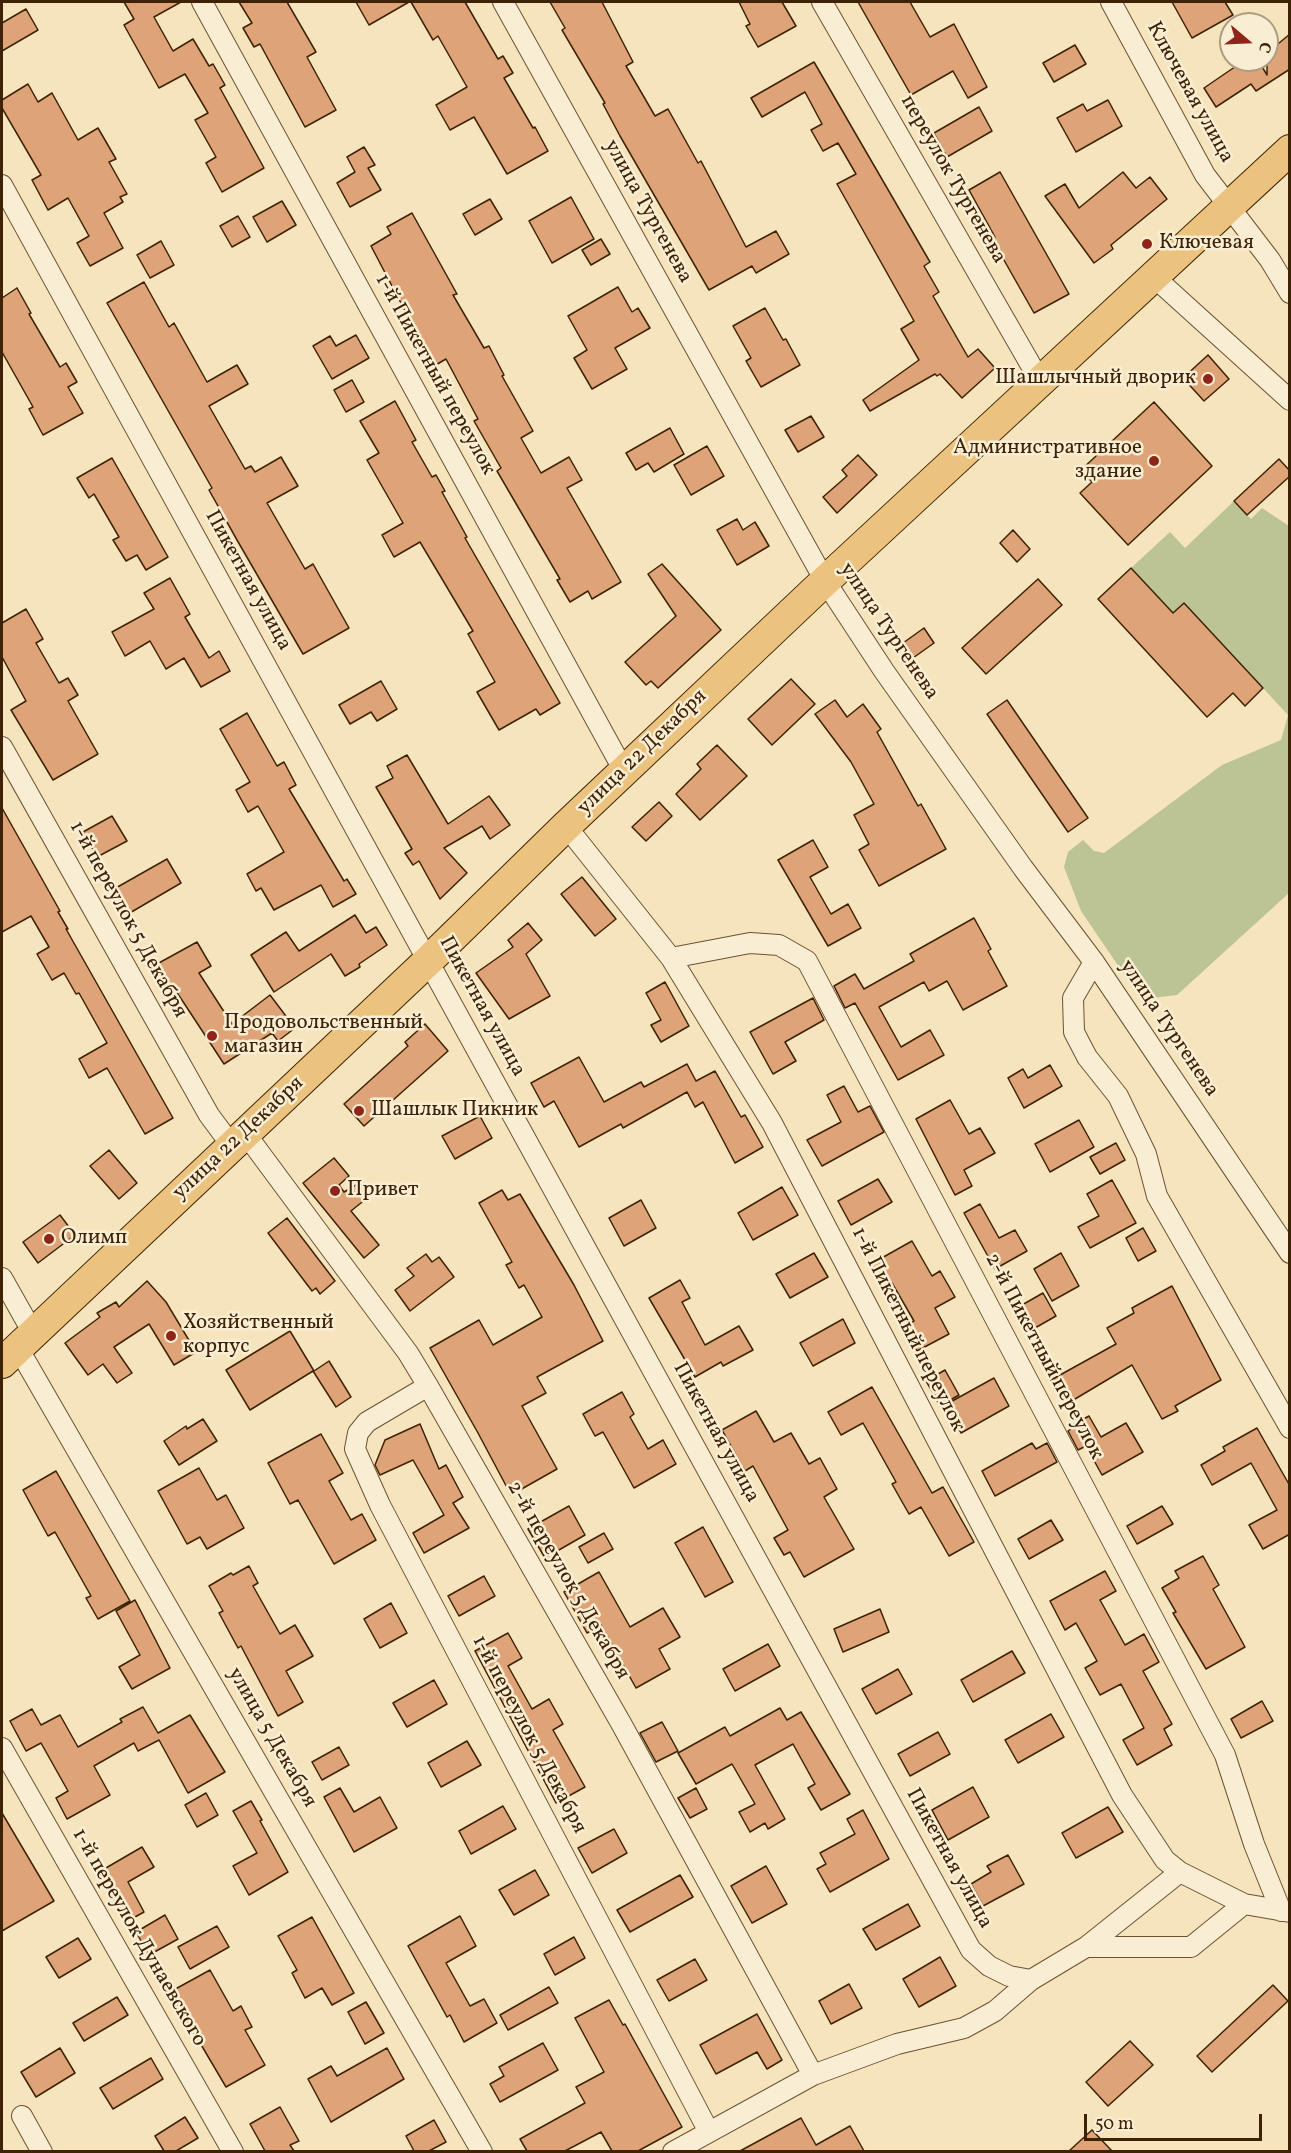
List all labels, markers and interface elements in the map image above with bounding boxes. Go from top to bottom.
north arrow [1219,12,1279,72]
street label: Ключевая улица [1140,18,1238,168]
text: С [1252,39,1276,56]
street label: переулок Тургенева [894,91,1010,269]
street label: улица Тургенева [597,136,697,288]
place label: Ключевая [1159,231,1254,257]
marker: Ключевая [1140,237,1154,251]
street label: 1-й Пикетный переулок [368,270,500,480]
place label: Шашлычный дворик [995,366,1196,392]
marker: Шашлычный дворик [1201,372,1215,386]
place label: Административное здание [953,436,1142,486]
marker: Административное здание [1147,454,1161,468]
street label: Пикетная улица [198,506,296,656]
street label: улица Тургенева [833,559,943,705]
street label: улица 22 Декабря [573,685,713,821]
street label: 1-й переулок 5 Декабря [62,817,192,1023]
street label: Пикетная улица [432,932,530,1082]
street label: улица Тургенева [1113,956,1223,1102]
place label: Продовольственный магазин [224,1011,423,1061]
marker: Продовольственный магазин [205,1029,219,1043]
street label: улица 22 Декабря [168,1072,310,1206]
place label: Шашлык Пикник [371,1098,538,1124]
marker: Шашлык Пикник [352,1104,366,1118]
place label: Привет [347,1178,418,1204]
marker: Привет [328,1184,342,1198]
street label: 1-й Пикетный переулок [844,1224,970,1436]
place label: Олимп [61,1226,127,1252]
marker: Олимп [42,1232,56,1246]
street label: 2-й Пикетный переулок [978,1250,1108,1464]
place label: Хозяйственный корпус [183,1311,334,1361]
marker: Хозяйственный корпус [164,1329,178,1343]
street label: Пикетная улица [666,1358,764,1508]
street label: 2-й переулок 5 Декабря [500,1477,634,1685]
street label: 1-й переулок 5 Декабря [465,1631,591,1839]
street label: улица 5 Декабря [221,1663,321,1813]
street label: Пикетная улица [899,1784,997,1934]
street label: 1-й переулок Дунаевского [65,1825,211,2051]
scale bar [1087,2102,1266,2140]
text: 50 m [1095,2112,1134,2137]

